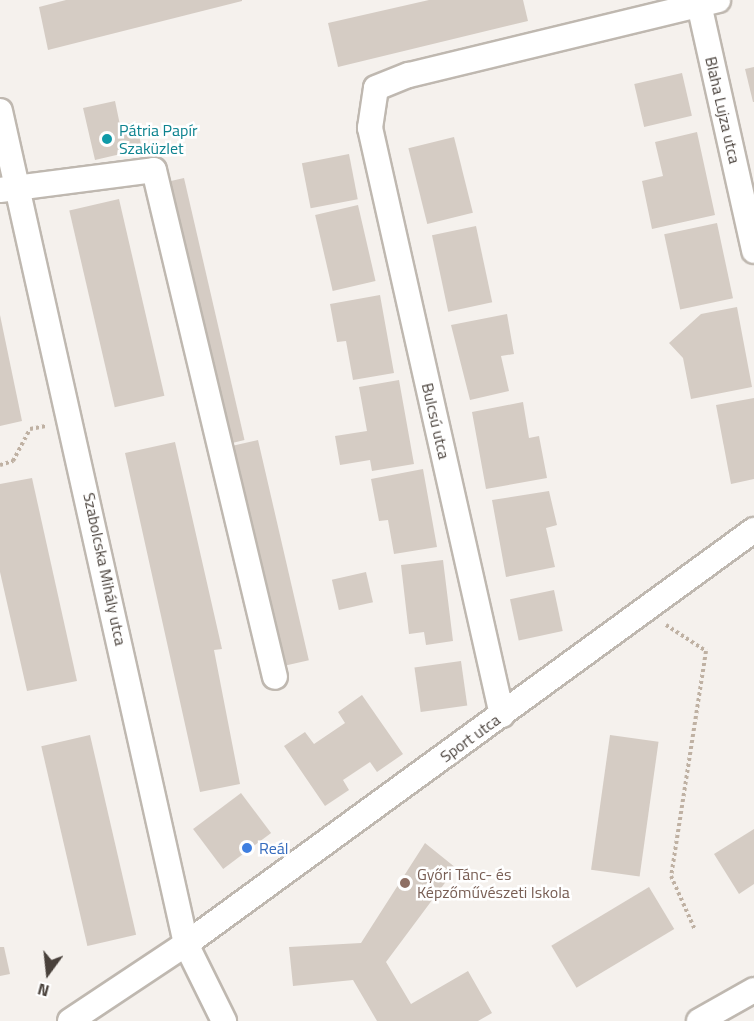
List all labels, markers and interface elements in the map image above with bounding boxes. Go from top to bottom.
street label: Blaha Lujza utca [701,55,745,165]
place label: Pátria Papír Szaküzlet [119,120,198,158]
marker: Pátria Papír Szaküzlet [100,132,114,146]
street label: Bulcsú utca [418,381,454,461]
street label: Szabolcska Mihály utca [79,491,131,647]
street label: Sport utca [436,710,504,766]
place label: Reál [259,838,289,858]
marker: Reál [240,841,254,855]
place label: Győri Tánc- és Képzőművészeti Iskola [417,864,570,902]
marker: Győri Tánc- és Képzőművészeti Iskola [398,876,412,890]
north arrow [18,943,78,1003]
text: N [35,977,52,1003]

